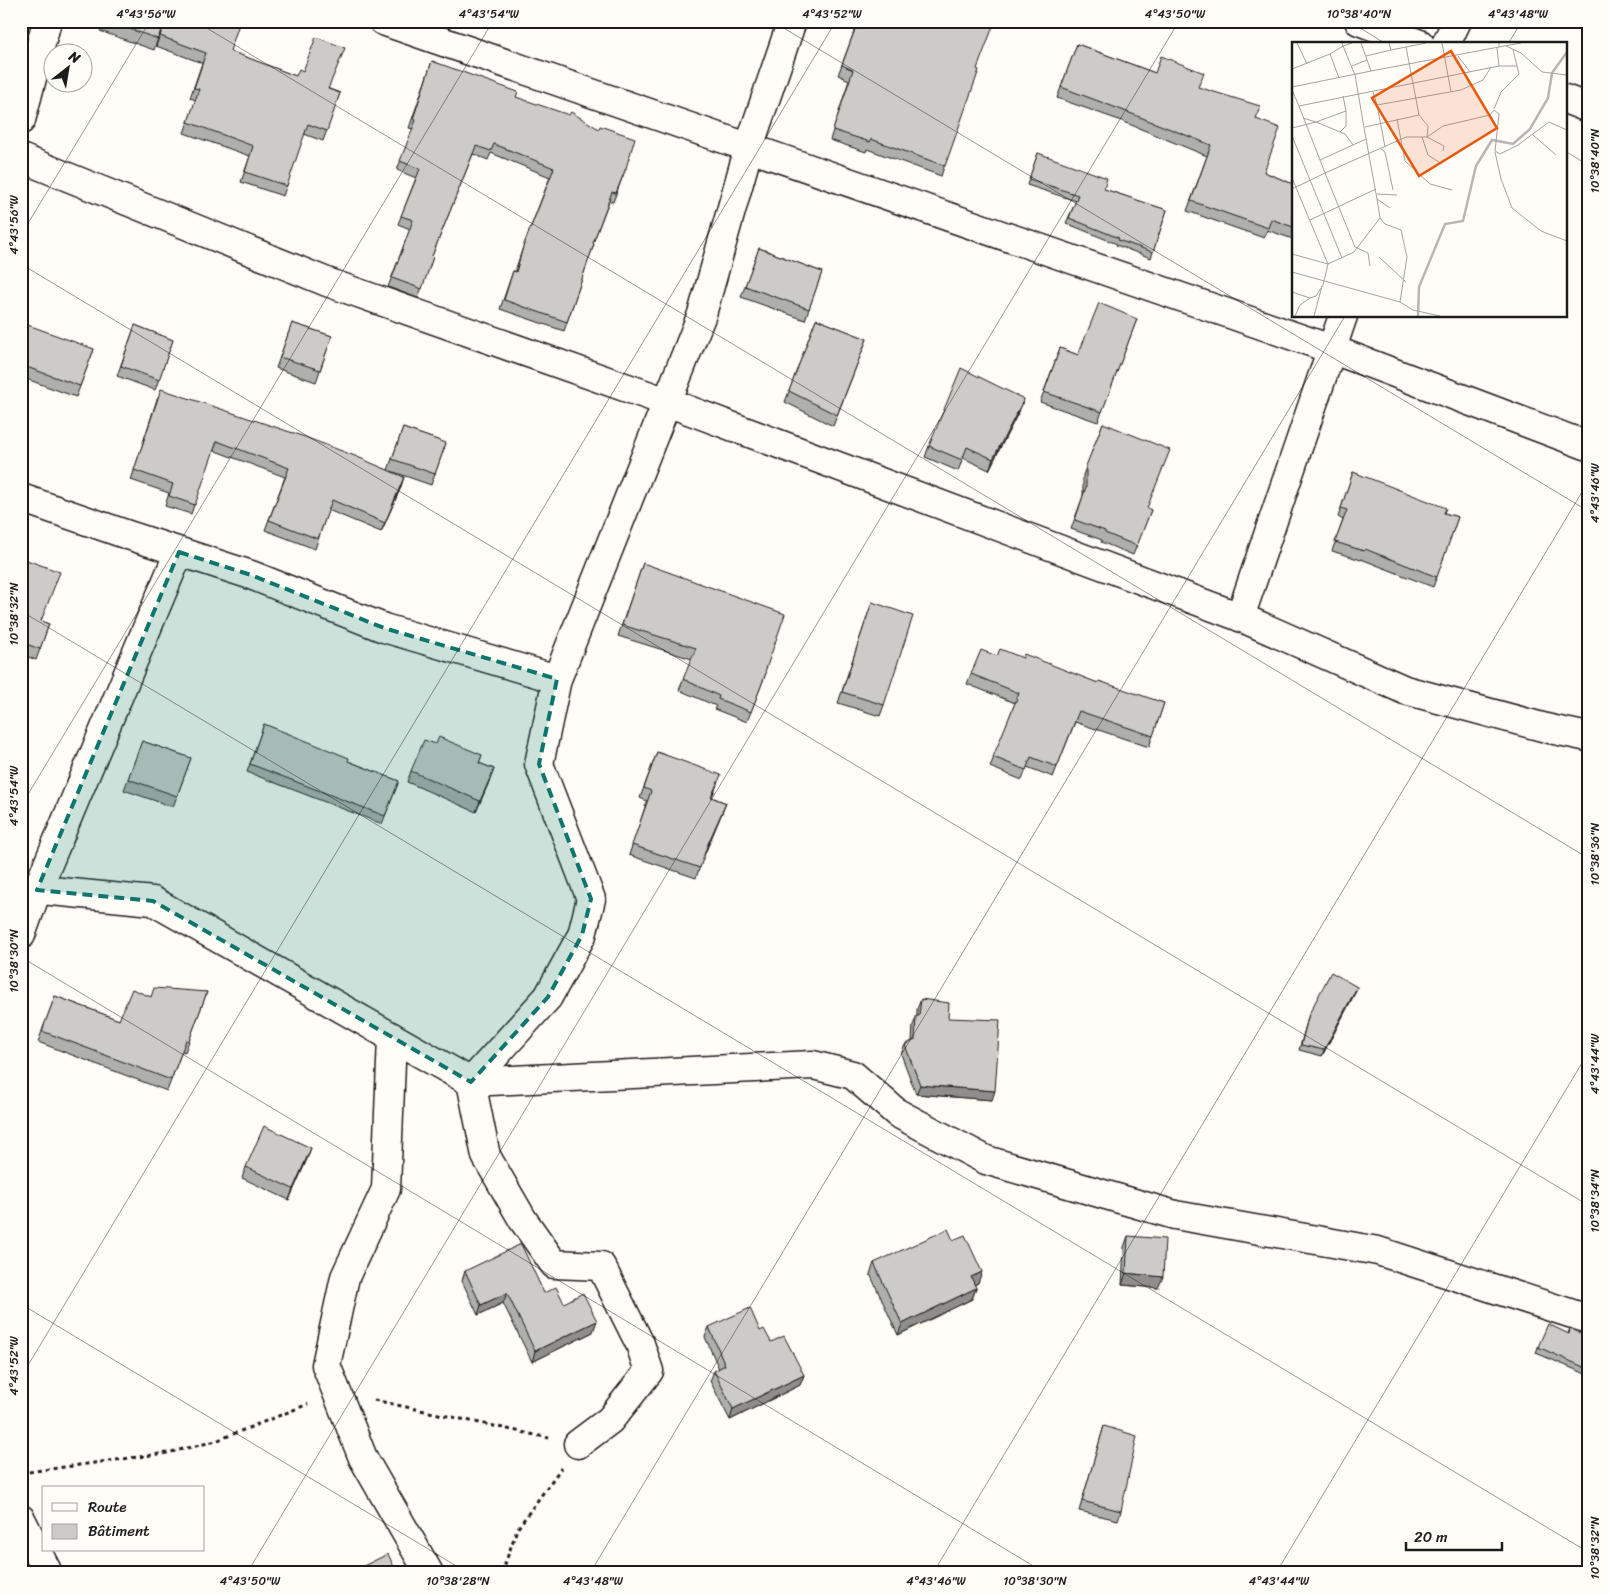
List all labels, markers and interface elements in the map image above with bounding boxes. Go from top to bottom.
text: 4°43'56"W [116,3,177,25]
text: 4°43'54"W [459,3,520,25]
text: 4°43'52"W [802,3,863,25]
text: 4°43'50"W [1145,3,1206,25]
text: 10°38'40"N [1327,3,1392,25]
text: 4°43'48"W [1488,3,1549,25]
north arrow [42,42,92,92]
inset map [1292,42,1566,318]
text: N [63,44,85,71]
text: 10°38'40"N [1584,128,1606,193]
text: 4°43'56"W [3,194,25,255]
text: 4°43'46"W [1584,462,1606,523]
text: 10°38'32"N [3,582,25,645]
text: 4°43'54"W [3,765,25,826]
text: 10°38'36"N [1584,822,1606,885]
text: 10°38'30"N [3,929,25,993]
text: 4°43'44"W [1584,1033,1606,1094]
text: 10°38'34"N [1584,1169,1606,1233]
text: 4°43'52"W [3,1335,25,1396]
legend [42,1486,205,1552]
text: Route [88,1494,127,1520]
text: 10°38'32"N [1584,1516,1606,1579]
text: Bâtiment [88,1518,150,1544]
scale bar [1406,1519,1503,1551]
text: 20 m [1414,1524,1448,1550]
text: 4°43'50"W [220,1570,281,1592]
text: 10°38'28"N [426,1570,490,1592]
text: 4°43'48"W [563,1570,624,1592]
text: 4°43'46"W [906,1570,967,1592]
text: 10°38'30"N [1003,1570,1067,1592]
text: 4°43'44"W [1249,1570,1310,1592]

